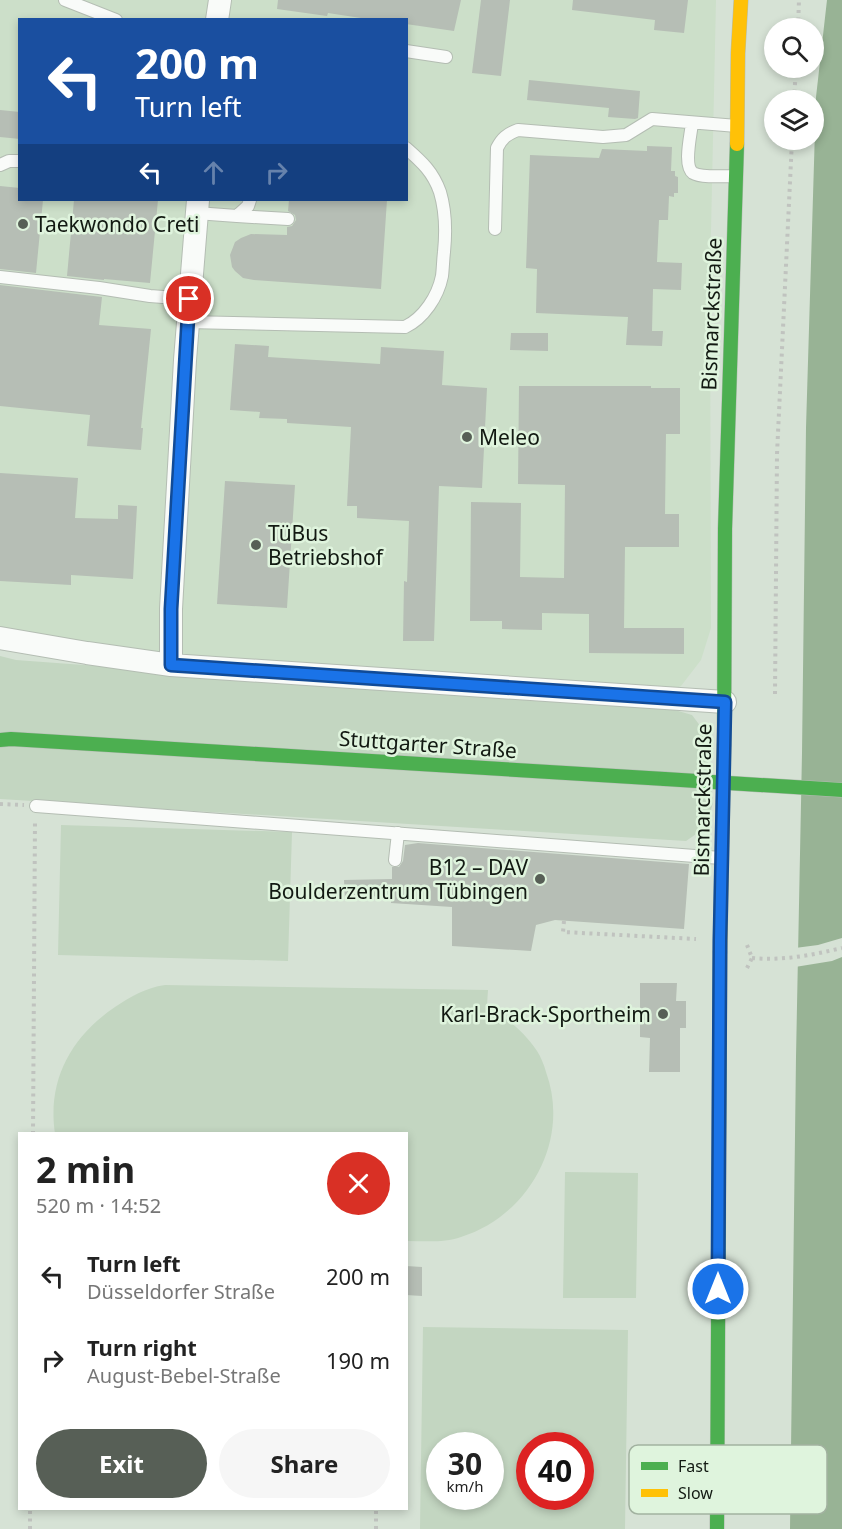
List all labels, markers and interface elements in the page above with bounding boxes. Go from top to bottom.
map controls [764,18,824,150]
button: search [764,18,824,78]
text: 200 m [135,34,259,91]
icon: left [36,42,114,120]
text: Turn left [135,88,241,125]
button: layers [764,90,824,150]
icon: left [134,156,167,189]
icon: ahead [197,156,230,189]
icon: right [260,156,293,189]
place label: Taekwondo Creti [35,210,199,238]
marker: Taekwondo Creti [16,217,30,231]
street label: Bismarckstraße [694,237,728,391]
pin [163,273,214,324]
icon: arrive [172,282,205,315]
place label: Meleo [479,423,540,451]
marker: Meleo [460,430,474,444]
place label: TüBus Betriebshof [268,519,385,571]
marker: TüBus Betriebshof [249,538,263,552]
street label: Bismarckstraße [687,723,717,877]
street label: Stuttgarter Straße [338,724,518,764]
place label: B12 – DAV Boulderzentrum Tübingen [268,853,528,905]
marker: B12 – DAV Boulderzentrum Tübingen [533,872,547,886]
place label: Karl-Brack-Sportheim [440,1000,651,1028]
marker: Karl-Brack-Sportheim [656,1007,670,1021]
text: 2 min [36,1145,135,1194]
button: close [327,1152,390,1215]
text: 520 m · 14:52 [36,1192,161,1219]
text: Turn left [87,1248,181,1278]
position arrow [686,1257,750,1321]
icon: left [36,1260,69,1293]
text: 200 m [326,1261,390,1291]
text: Düsseldorfer Straße [87,1278,275,1305]
text: Turn right [87,1332,197,1362]
icon: right [36,1344,69,1377]
text: 190 m [326,1345,390,1375]
text: August-Bebel-Straße [87,1362,281,1389]
button: Exit [36,1429,207,1498]
button: Share [219,1429,390,1498]
speed limit sign: 40 [516,1432,594,1510]
text: 30 [448,1443,482,1484]
legend [629,1445,827,1514]
text: Fast [678,1455,709,1477]
text: km/h [447,1476,483,1496]
text: Slow [678,1482,713,1504]

